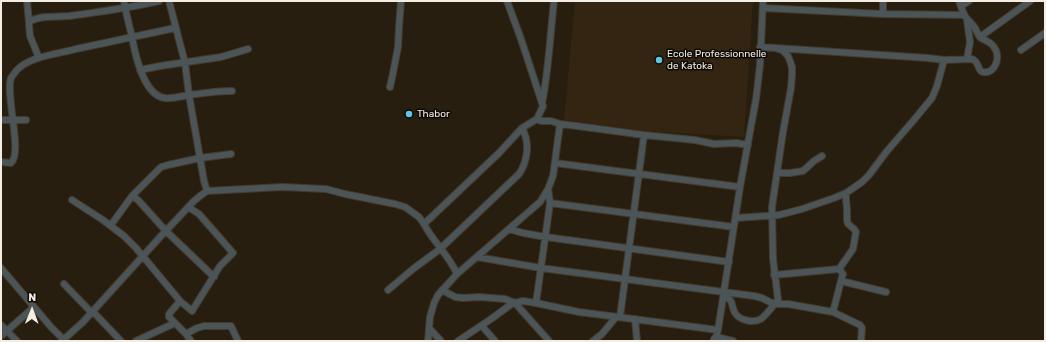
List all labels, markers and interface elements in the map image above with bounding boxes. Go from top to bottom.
place label: Ecole Professionnelle de Katoka [667,48,766,72]
marker: Ecole Professionnelle de Katoka [654,55,664,65]
place label: Thabor [417,108,450,120]
marker: Thabor [404,109,414,119]
north arrow [12,290,52,330]
text: N [28,291,36,304]

